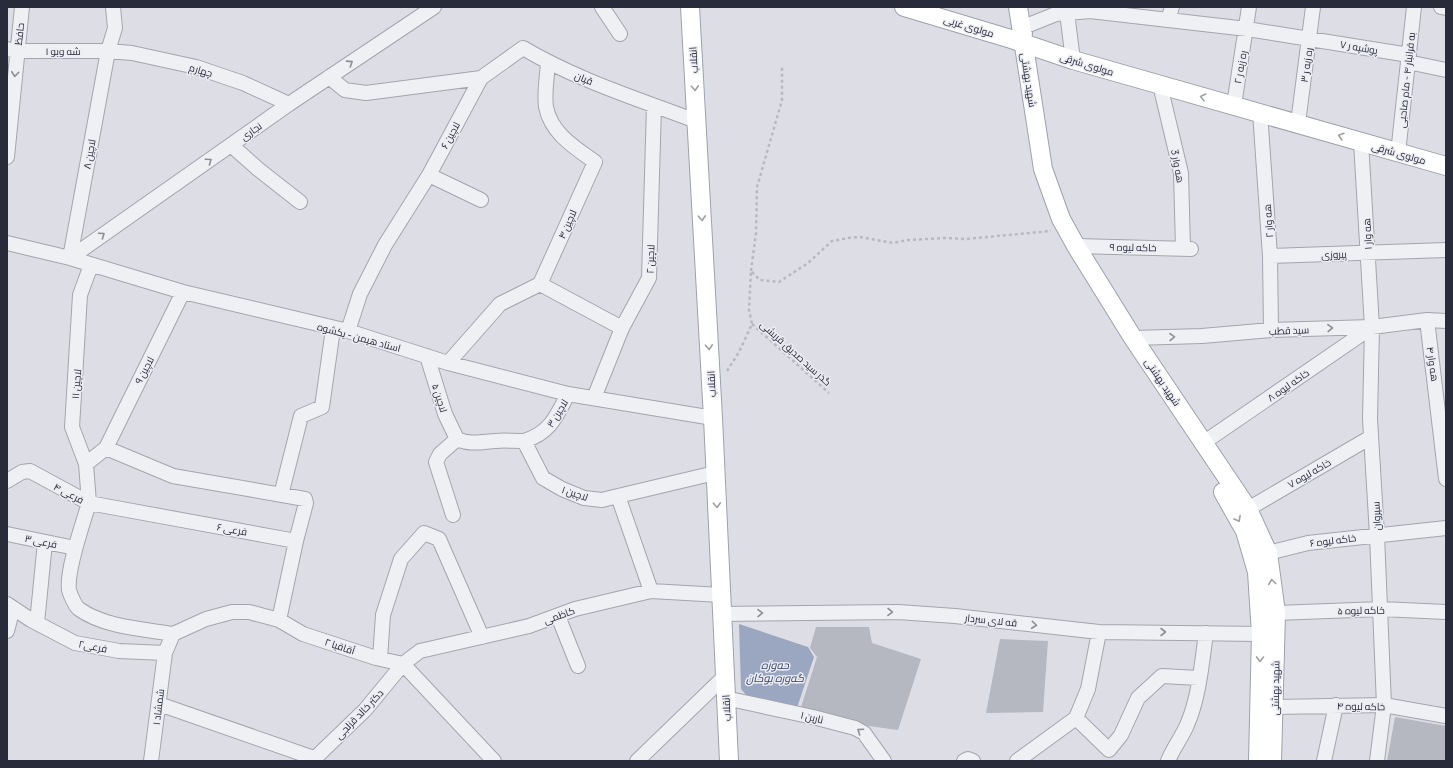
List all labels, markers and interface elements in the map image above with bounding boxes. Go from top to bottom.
street label: مولوی غربی [942,12,996,40]
street label: حافظ [11,22,27,46]
street label: به فرانبار ۴ - مام صاحبی [1394,31,1419,129]
street label: پوشپه ر ۷ [1339,37,1379,57]
street label: شه وبو ۱ [45,44,81,58]
street label: انقلاب [685,46,701,74]
street label: ره زبه ر ۳ [1297,47,1315,83]
street label: مولوی شرقی [1058,49,1116,79]
street label: ره زبه ر ۲ [1230,49,1250,85]
street label: شهید بهشتی [1018,52,1040,108]
street label: چهارم [187,60,214,81]
one-way arrow [346,60,353,68]
street label: قپان [573,68,595,88]
one-way arrow [11,71,20,77]
one-way arrow [690,85,699,91]
one-way arrow [1199,93,1206,102]
street label: نجاری [237,119,265,143]
street label: لاچین ۶ [437,119,463,151]
one-way arrow [1338,132,1345,141]
street label: لاچین ۸ [79,138,99,170]
street label: مولوی شرقی [1370,139,1428,167]
street label: هه وار 3 [1168,148,1188,184]
one-way arrow [205,158,212,166]
street label: هه وار ۲ [1260,204,1276,238]
street label: لاچین ۴ [554,207,580,241]
one-way arrow [697,215,706,221]
street label: هه وار ۱ [1359,218,1375,250]
one-way arrow [98,232,105,240]
street label: خاکه لیوه ۹ [1109,240,1157,254]
street label: لاچین ۲ [642,244,658,274]
street label: پیروزی [1321,247,1347,261]
street label: گذر سید صدیق قریشی [757,317,835,389]
street label: استاد هیمن - یکشوه [316,319,402,355]
street label: سید قطب [1269,322,1309,338]
one-way arrow [1327,324,1333,332]
one-way arrow [1169,333,1175,341]
one-way arrow [704,344,713,351]
street label: هه وار ۴ [1424,346,1442,382]
street label: لاچین ۹ [131,354,157,386]
street label: شهید بهشتی [1142,355,1184,409]
street label: خاکه لیوه ۸ [1264,365,1312,405]
street label: لاچین ۱۱ [68,368,84,400]
street label: انقلاب [703,370,719,398]
street label: لاچین ۵ [429,382,451,414]
street label: لاچین ۳ [543,396,571,430]
street label: خاکه لیوه ۷ [1285,455,1333,491]
street label: فرعی ۴ [51,479,87,507]
street label: لاچین ۱ [560,482,590,504]
street label: سیروان [1368,501,1384,531]
one-way arrow [712,502,721,508]
one-way arrow [1234,515,1241,522]
street label: فرعی ۶ [216,519,248,539]
street label: خاکه لیوه ۶ [1309,530,1357,550]
street label: فرعی ۳ [24,531,58,551]
one-way arrow [1267,579,1276,585]
street label: کاظمی [541,603,577,627]
street label: خاکه لیوه ۵ [1337,603,1385,617]
one-way arrow [887,608,893,616]
one-way arrow [757,609,763,617]
street label: قه لای سردار [963,610,1018,630]
one-way arrow [1031,620,1037,629]
one-way arrow [1160,628,1166,636]
street label: آقاقیا ۲ [323,635,357,658]
street label: فرعی۲ [77,636,109,656]
one-way arrow [1256,656,1264,662]
water label: حه‌وزه گه‌وره بوکان [746,657,805,685]
street label: شهید بهشتی [1268,660,1282,716]
street label: دکتر خالد قزلجی [332,686,386,742]
street label: شمشاد ۱ [149,688,167,726]
street label: انقلاب [718,694,734,722]
street label: خاکه لیوه ۴ [1337,699,1385,713]
street label: نارین ۱ [799,708,825,726]
one-way arrow [857,729,864,736]

